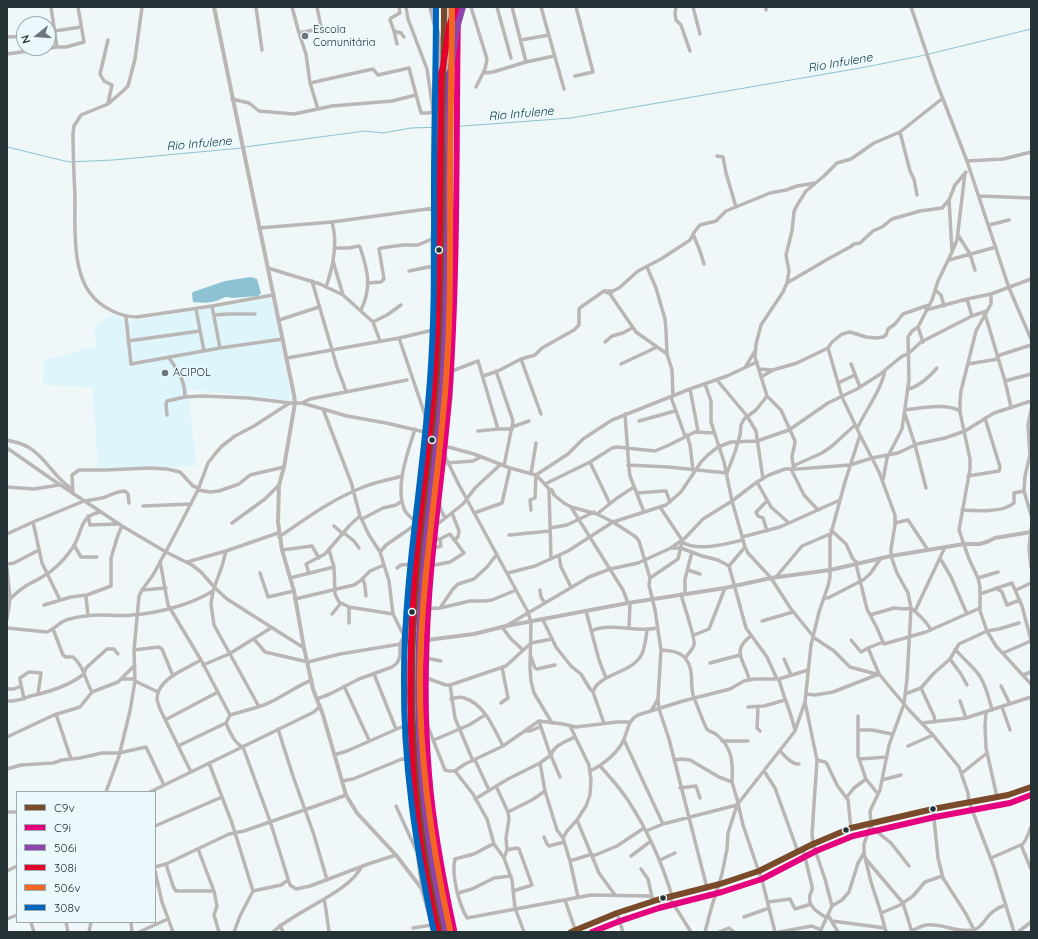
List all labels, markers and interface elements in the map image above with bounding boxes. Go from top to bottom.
north arrow [16,16,56,56]
place label: Escola Comunitária [313,23,375,49]
marker: Escola Comunitária [300,31,310,41]
text: N [18,33,33,45]
water label: Rio Infulene [807,50,873,76]
water label: Rio Infulene [488,104,554,124]
water label: Rio Infulene [166,134,232,154]
unlabelled marker [434,245,444,255]
place label: ACIPOL [173,366,211,380]
marker: ACIPOL [160,368,170,378]
unlabelled marker [427,435,437,445]
unlabelled marker [407,607,417,617]
legend [16,791,156,923]
text: C9v [54,800,75,815]
unlabelled marker [928,804,938,814]
text: C9i [54,820,71,835]
unlabelled marker [841,825,851,835]
text: 506i [54,840,77,855]
text: 308i [54,860,76,875]
text: 506v [54,880,80,895]
unlabelled marker [658,893,668,903]
text: 308v [54,900,80,915]

